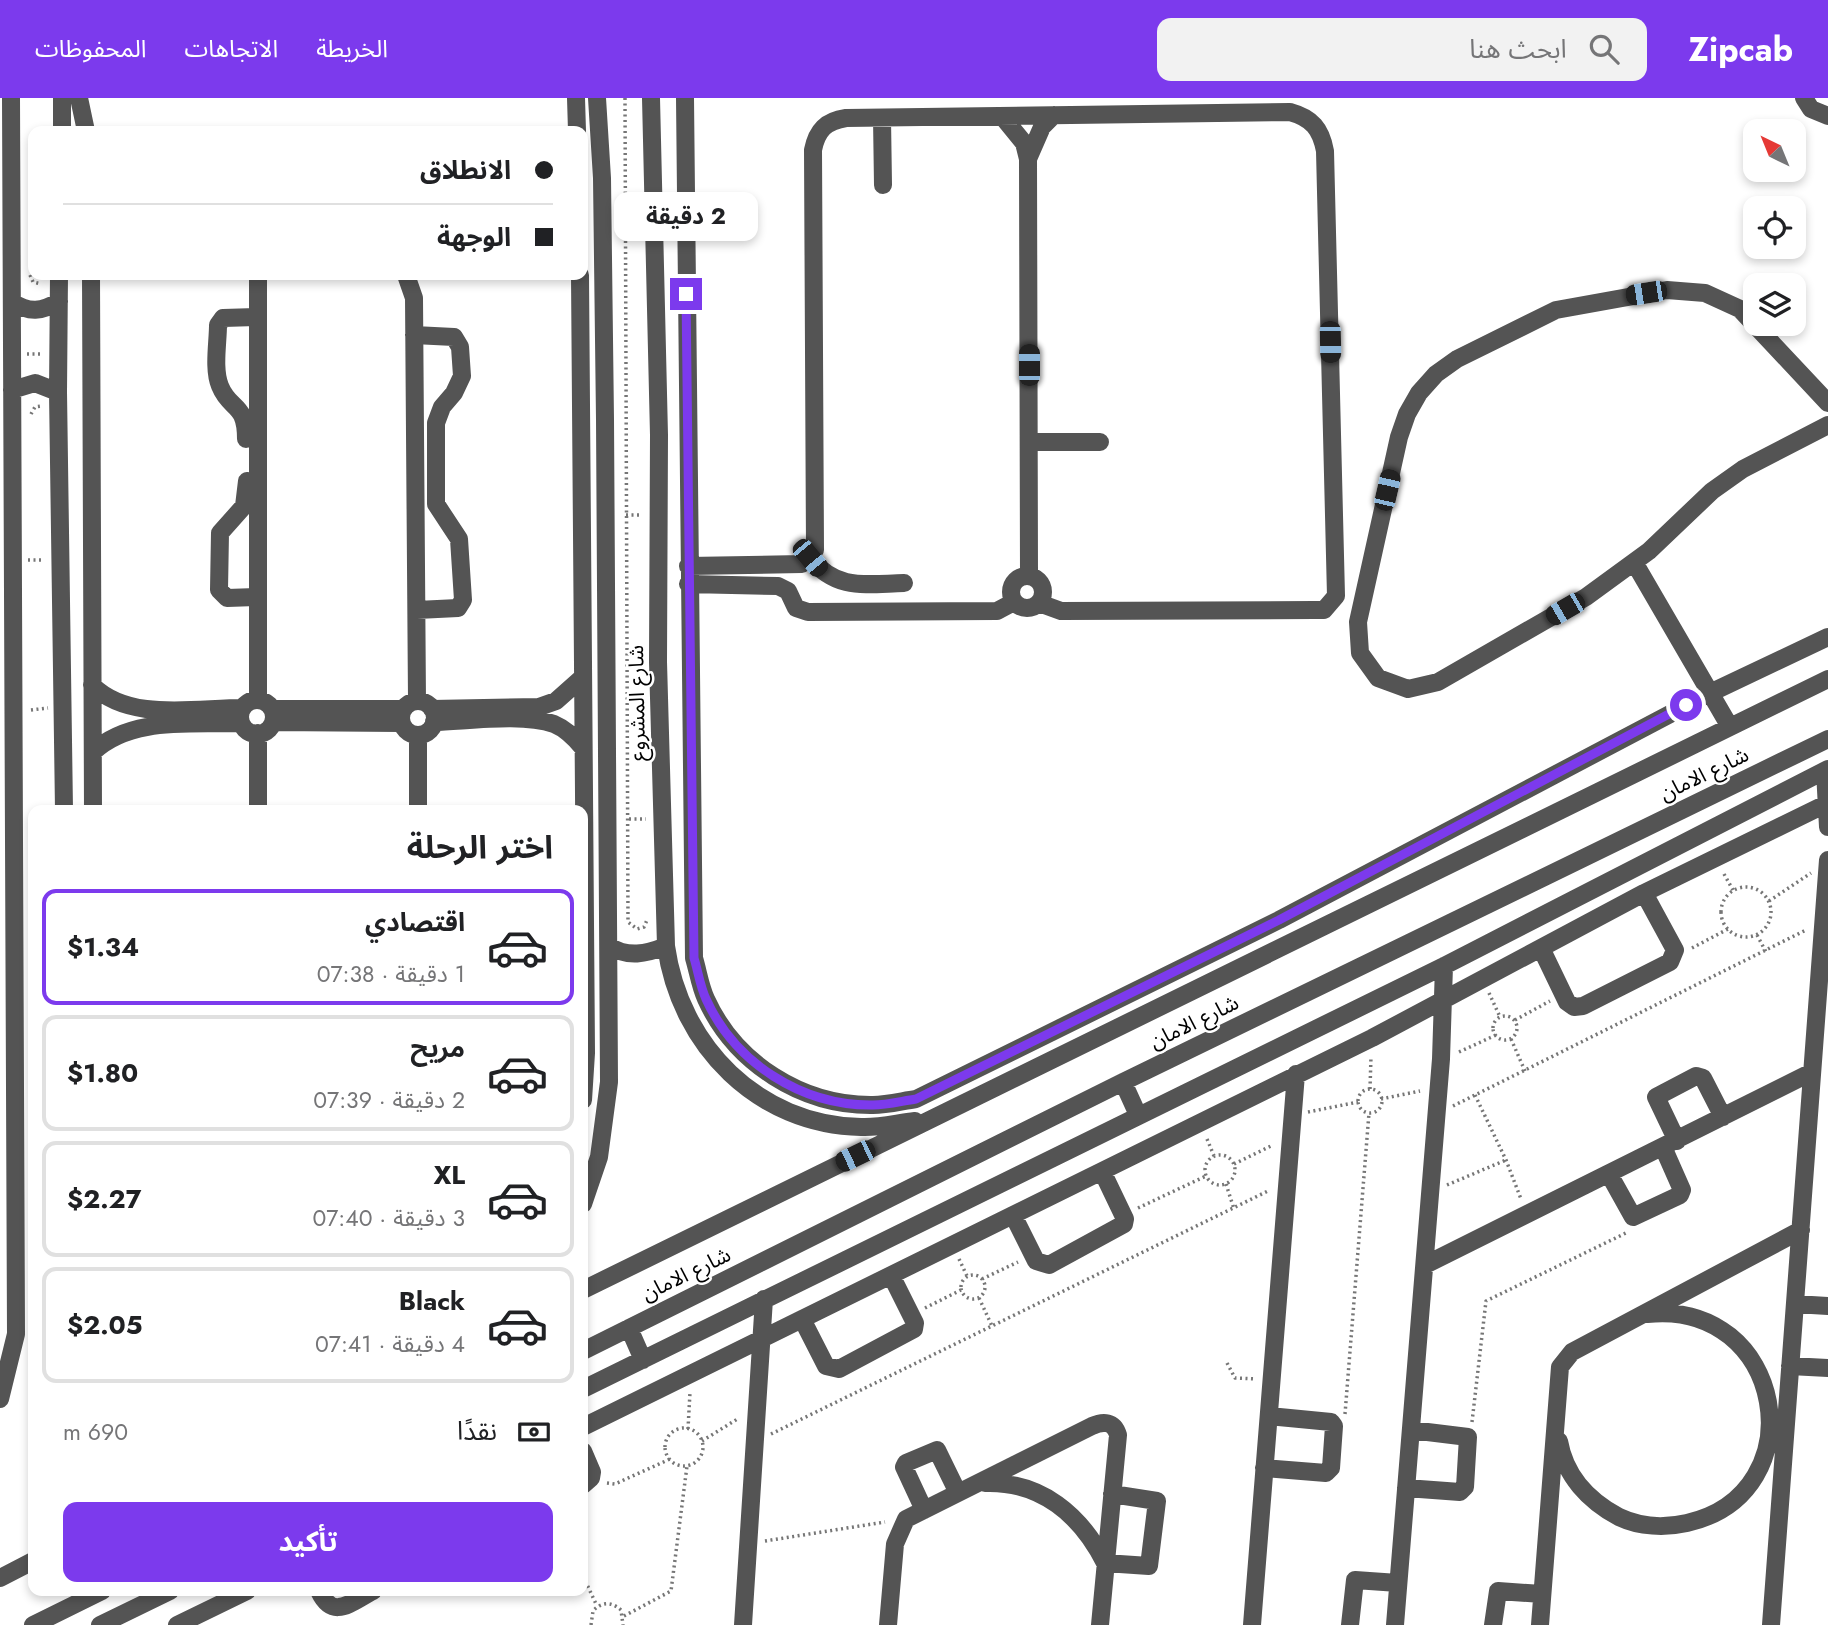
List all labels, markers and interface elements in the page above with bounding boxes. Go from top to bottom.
search box [1157,18,1647,81]
text: Zipcab [1689,26,1793,73]
text: ابحث هنا [1469,30,1567,68]
icon: search [1585,30,1623,68]
text: المحفوظات [35,31,146,66]
text: الاتجاهات [184,31,278,66]
text: الخريطة [316,31,388,66]
north arrow [1743,119,1806,182]
map controls [1743,119,1806,336]
text: الانطلاق [420,151,511,189]
callout: 2 دقيقة [614,192,758,242]
button: locate [1743,196,1806,259]
text: 2 دقيقة [646,199,726,233]
text: الوجهة [437,218,511,256]
button: layers [1743,273,1806,336]
route end [670,278,702,310]
car [1624,279,1669,307]
car [1320,321,1341,363]
car [1019,344,1040,386]
car [1373,467,1402,513]
car [789,535,832,581]
car [1542,589,1589,629]
street label: شارع المشروع [621,645,653,761]
route start [1670,689,1702,721]
street label: شارع الامان [1654,739,1754,809]
text: اختر الرحلة [407,824,553,870]
text: اقتصادي [365,903,465,941]
icon: car [486,916,549,979]
text: $1.34 [67,928,139,966]
text: 1 دقيقة · 07:38 [317,957,465,991]
street label: شارع الامان [1144,987,1244,1057]
text: مريح [410,1029,465,1067]
icon: car [486,1042,549,1105]
text: $1.80 [67,1054,138,1092]
text: 2 دقيقة · 07:39 [313,1083,465,1117]
car [832,1137,879,1175]
text: XL [433,1156,465,1194]
icon: car [486,1168,549,1231]
text: $2.27 [67,1180,141,1218]
text: 3 دقيقة · 07:40 [312,1201,465,1235]
street label: شارع الامان [636,1239,736,1309]
text: Black [399,1282,465,1320]
icon: car [486,1294,549,1357]
text: $2.05 [67,1306,143,1344]
text: 4 دقيقة · 07:41 [315,1327,465,1361]
text: نقدًا [457,1412,497,1450]
icon: cash [515,1413,553,1451]
text: 690 m [63,1415,128,1449]
button: تأكيد [63,1502,553,1582]

